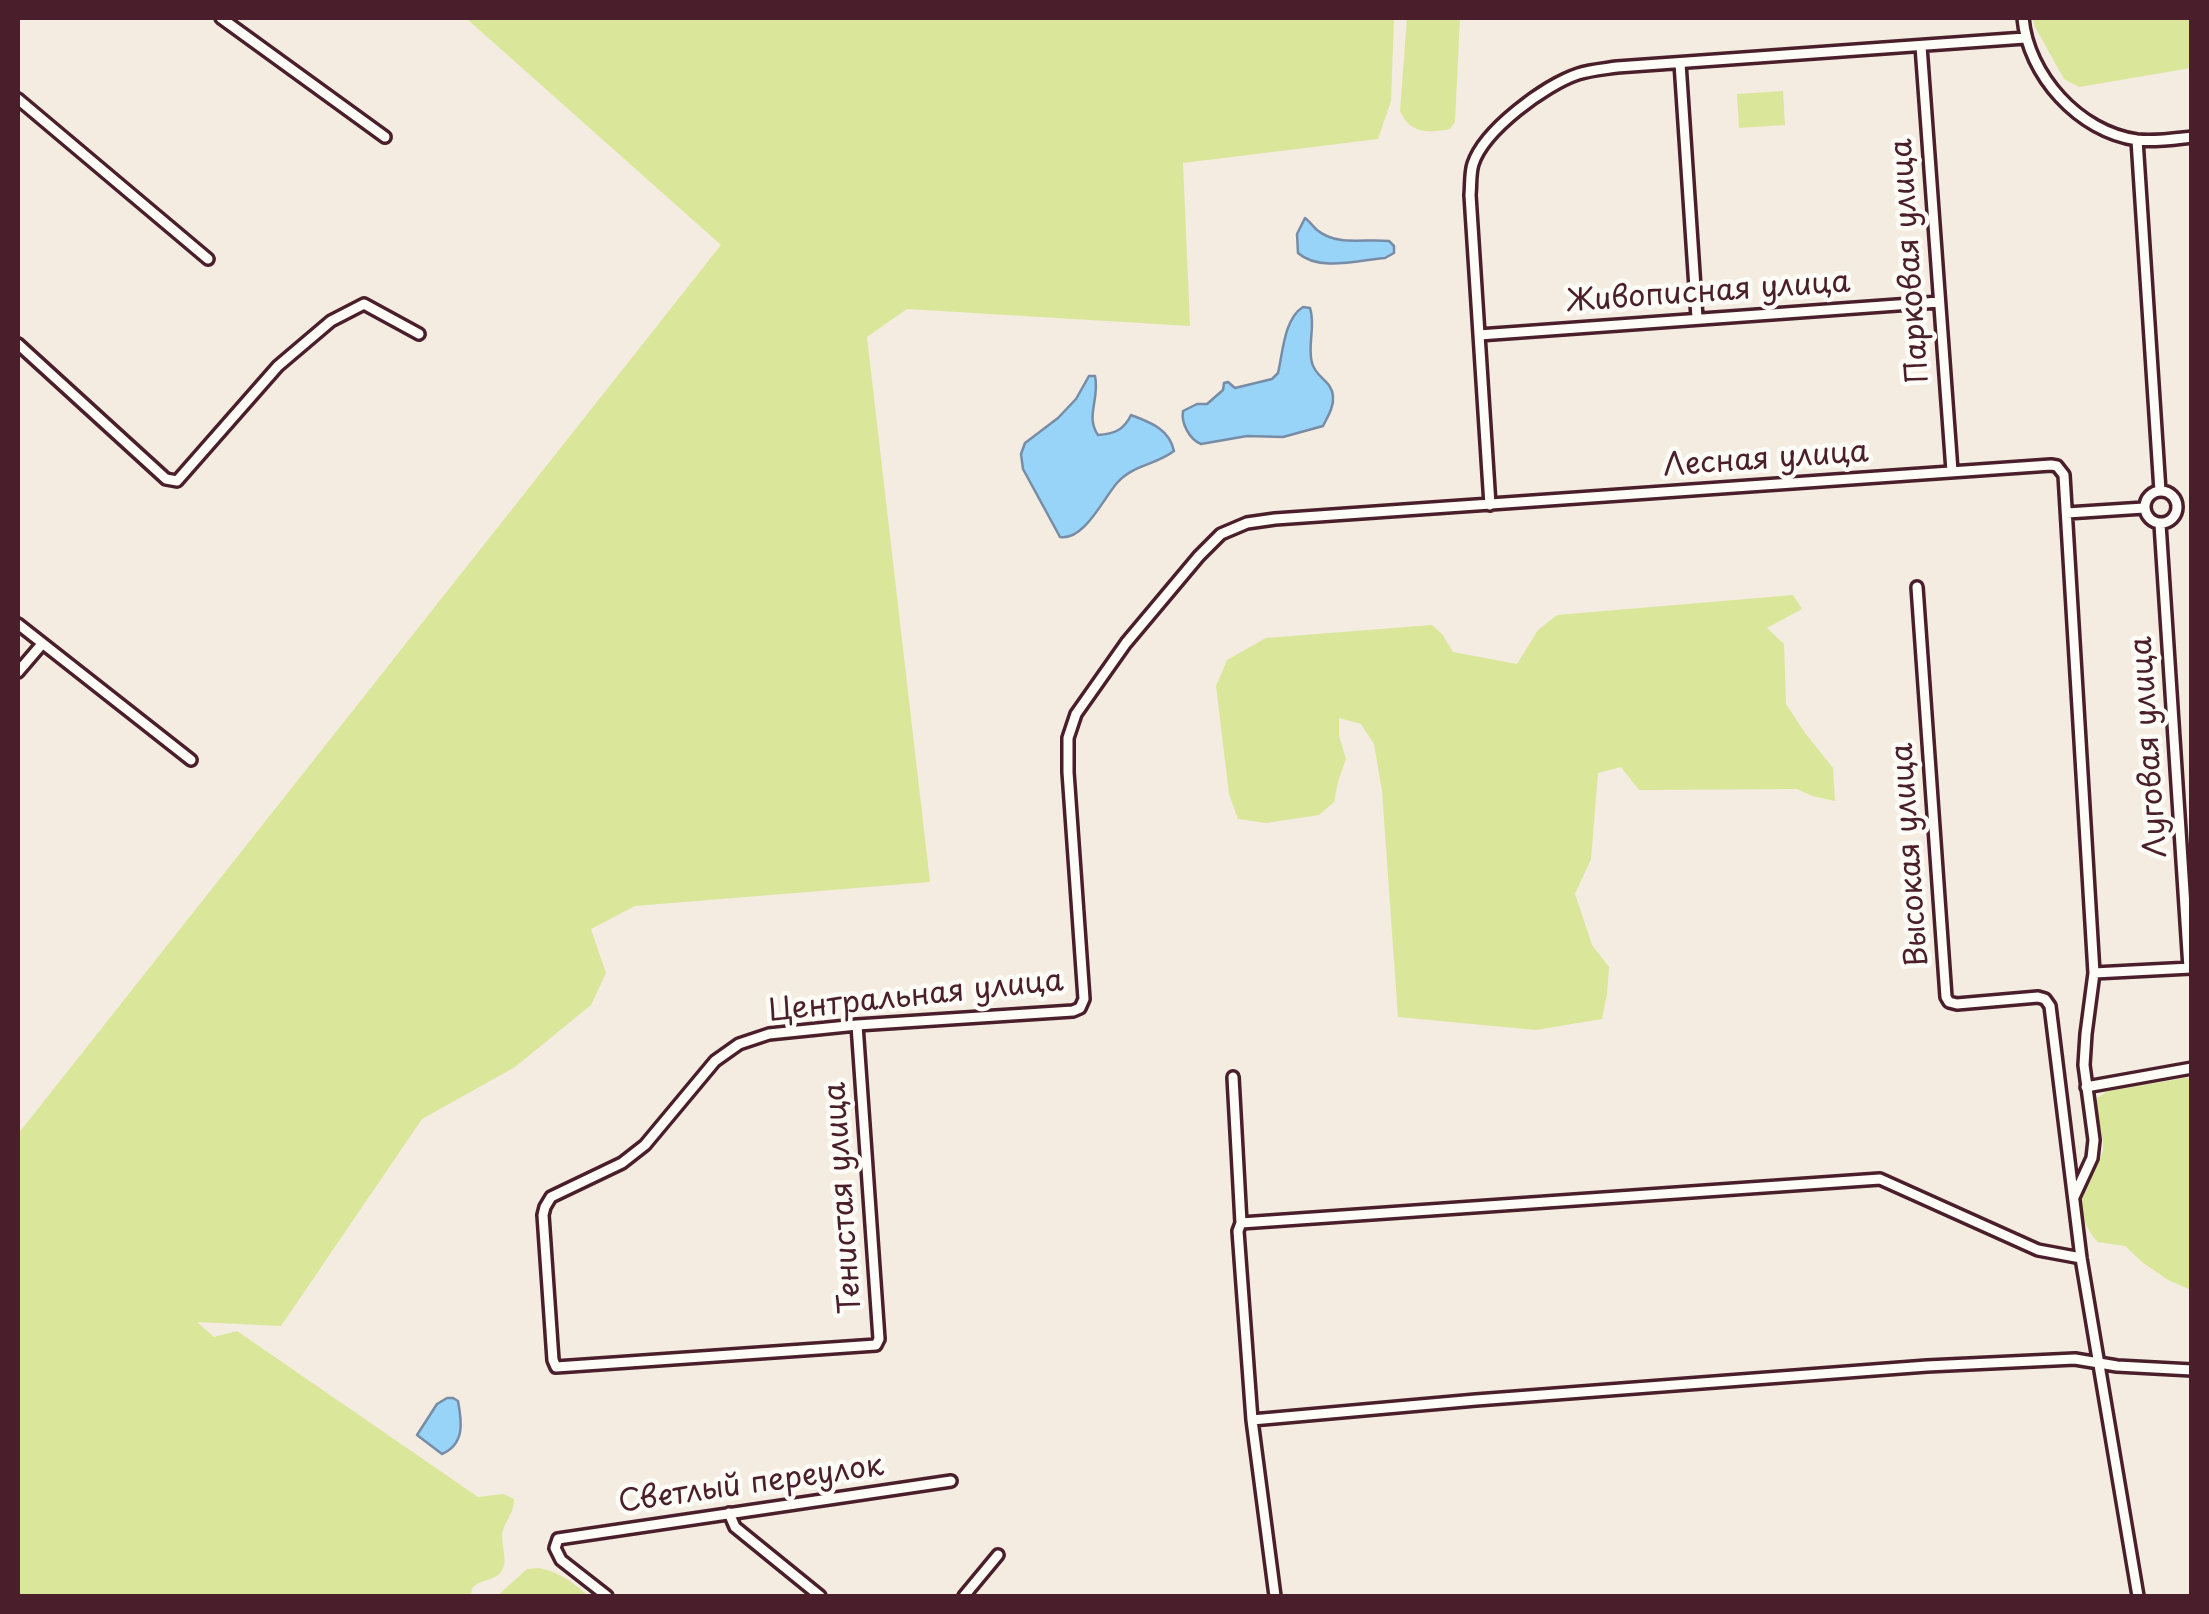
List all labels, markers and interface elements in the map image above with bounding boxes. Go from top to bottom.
street label: Парковая улица [1884,137,1938,385]
street label: Живописная улица [1565,265,1851,321]
street label: Лесная улица [1662,435,1870,485]
street label: Луговая улица [2124,635,2176,859]
street label: Высокая улица [1885,742,1937,968]
street label: Центральная улица [767,964,1065,1030]
street label: Тенистая улица [818,1081,870,1315]
street label: Светлый переулок [616,1449,886,1521]

